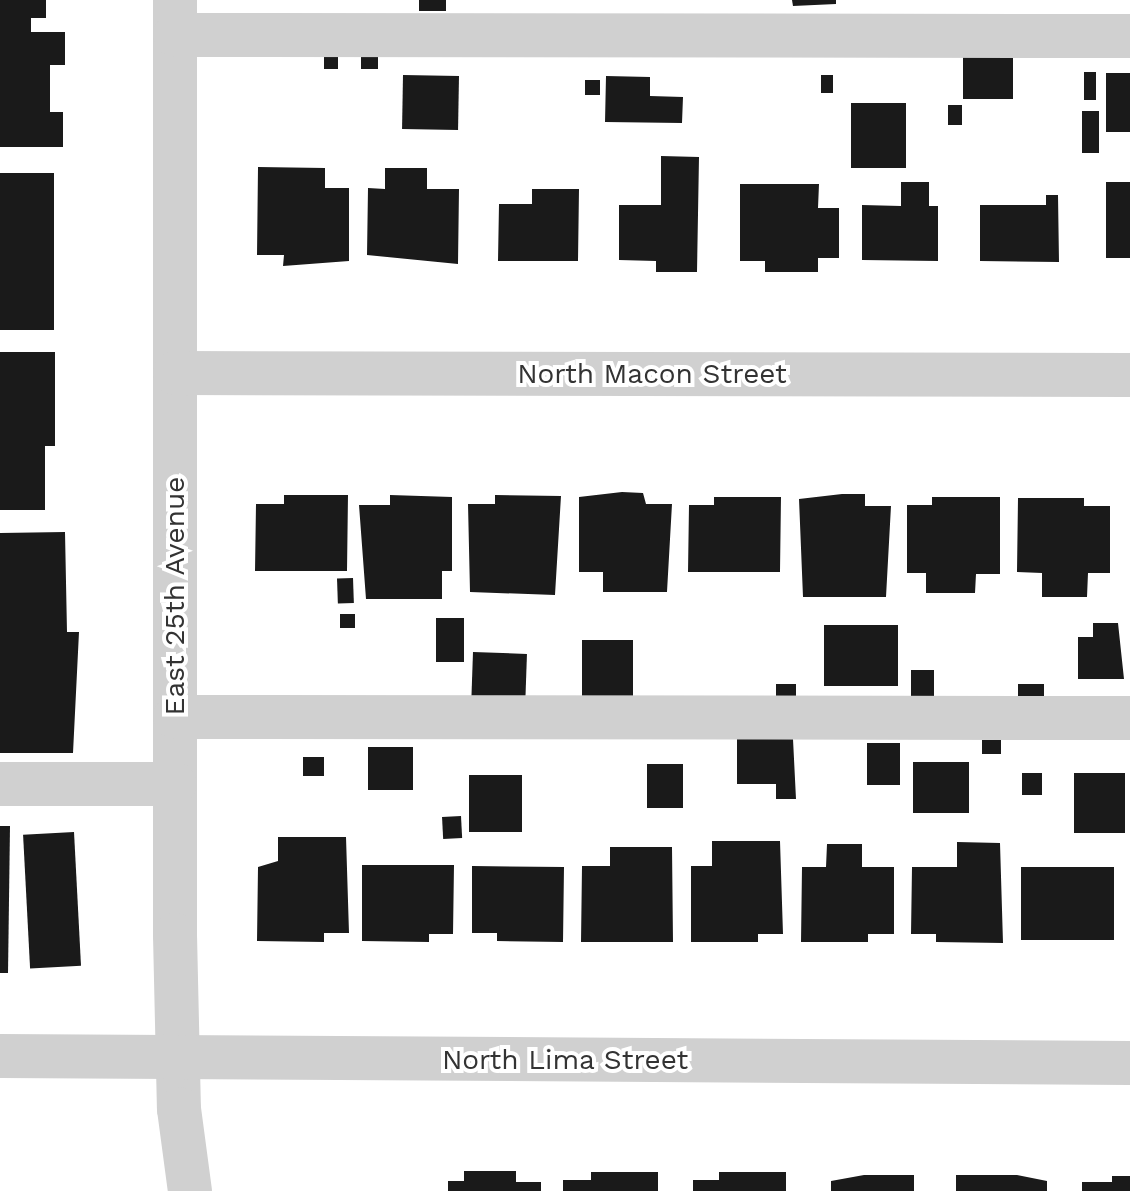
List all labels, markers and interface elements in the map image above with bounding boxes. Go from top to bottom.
street label: North Macon Street [517,357,787,391]
street label: East 25th Avenue [158,476,192,716]
street label: North Lima Street [442,1043,688,1077]

